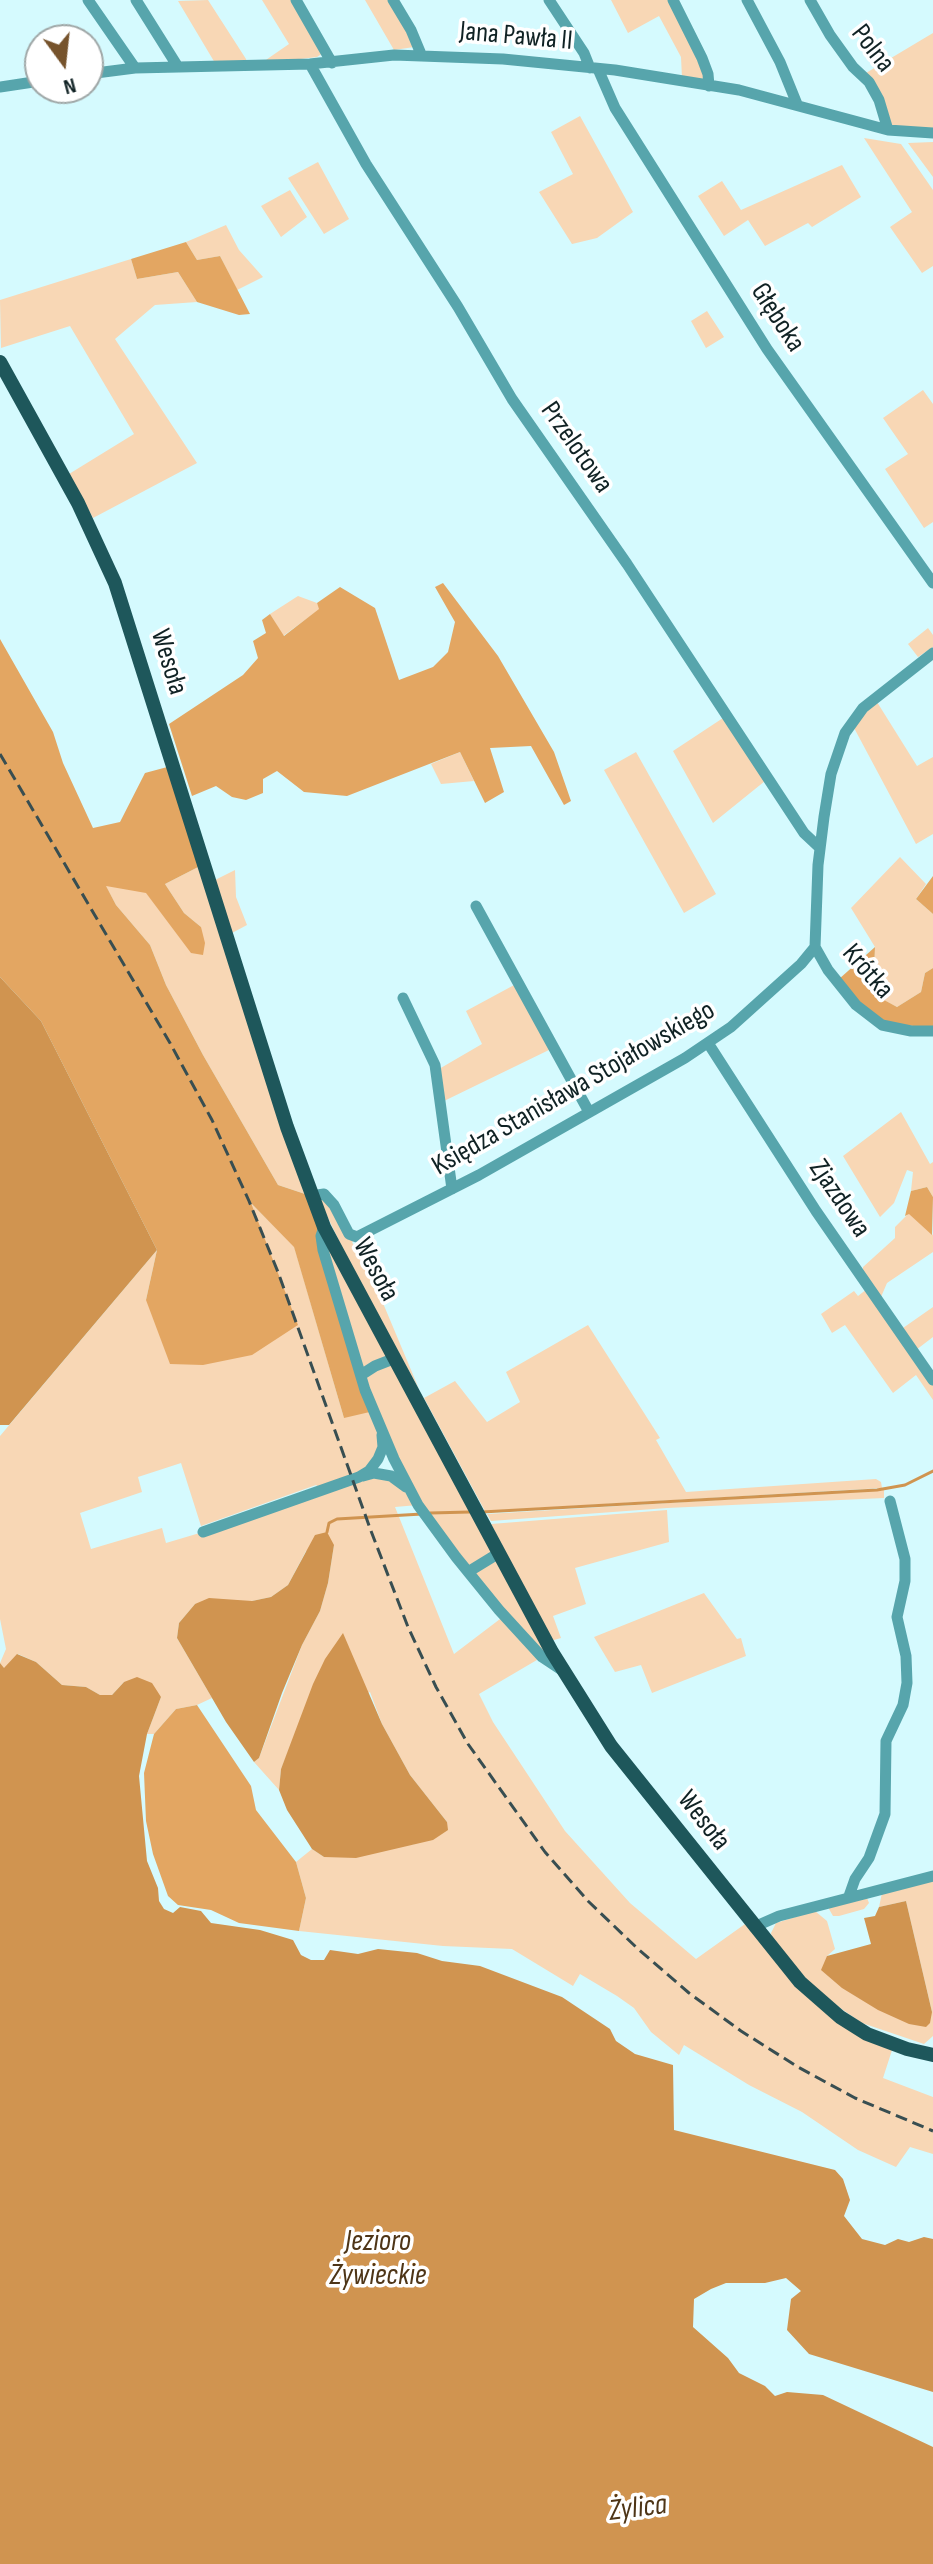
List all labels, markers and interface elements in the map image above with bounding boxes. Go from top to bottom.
street label: Jana Pawła II [458,15,574,59]
street label: Polna [843,18,901,80]
north arrow [24,24,104,104]
text: N [61,71,79,100]
street label: Głęboka [742,277,812,359]
street label: Przelotowa [533,396,619,500]
street label: Wesoła [142,625,194,699]
street label: Krótka [834,938,900,1006]
street label: Księdza Stanisława Stojałowskiego [427,994,721,1184]
street label: Zjazdowa [801,1154,877,1244]
street label: Wesoła [345,1233,405,1307]
street label: Wesoła [669,1784,737,1858]
water label: Jezioro Żywieckie [330,2224,426,2294]
water label: Żylica [607,2488,669,2530]

